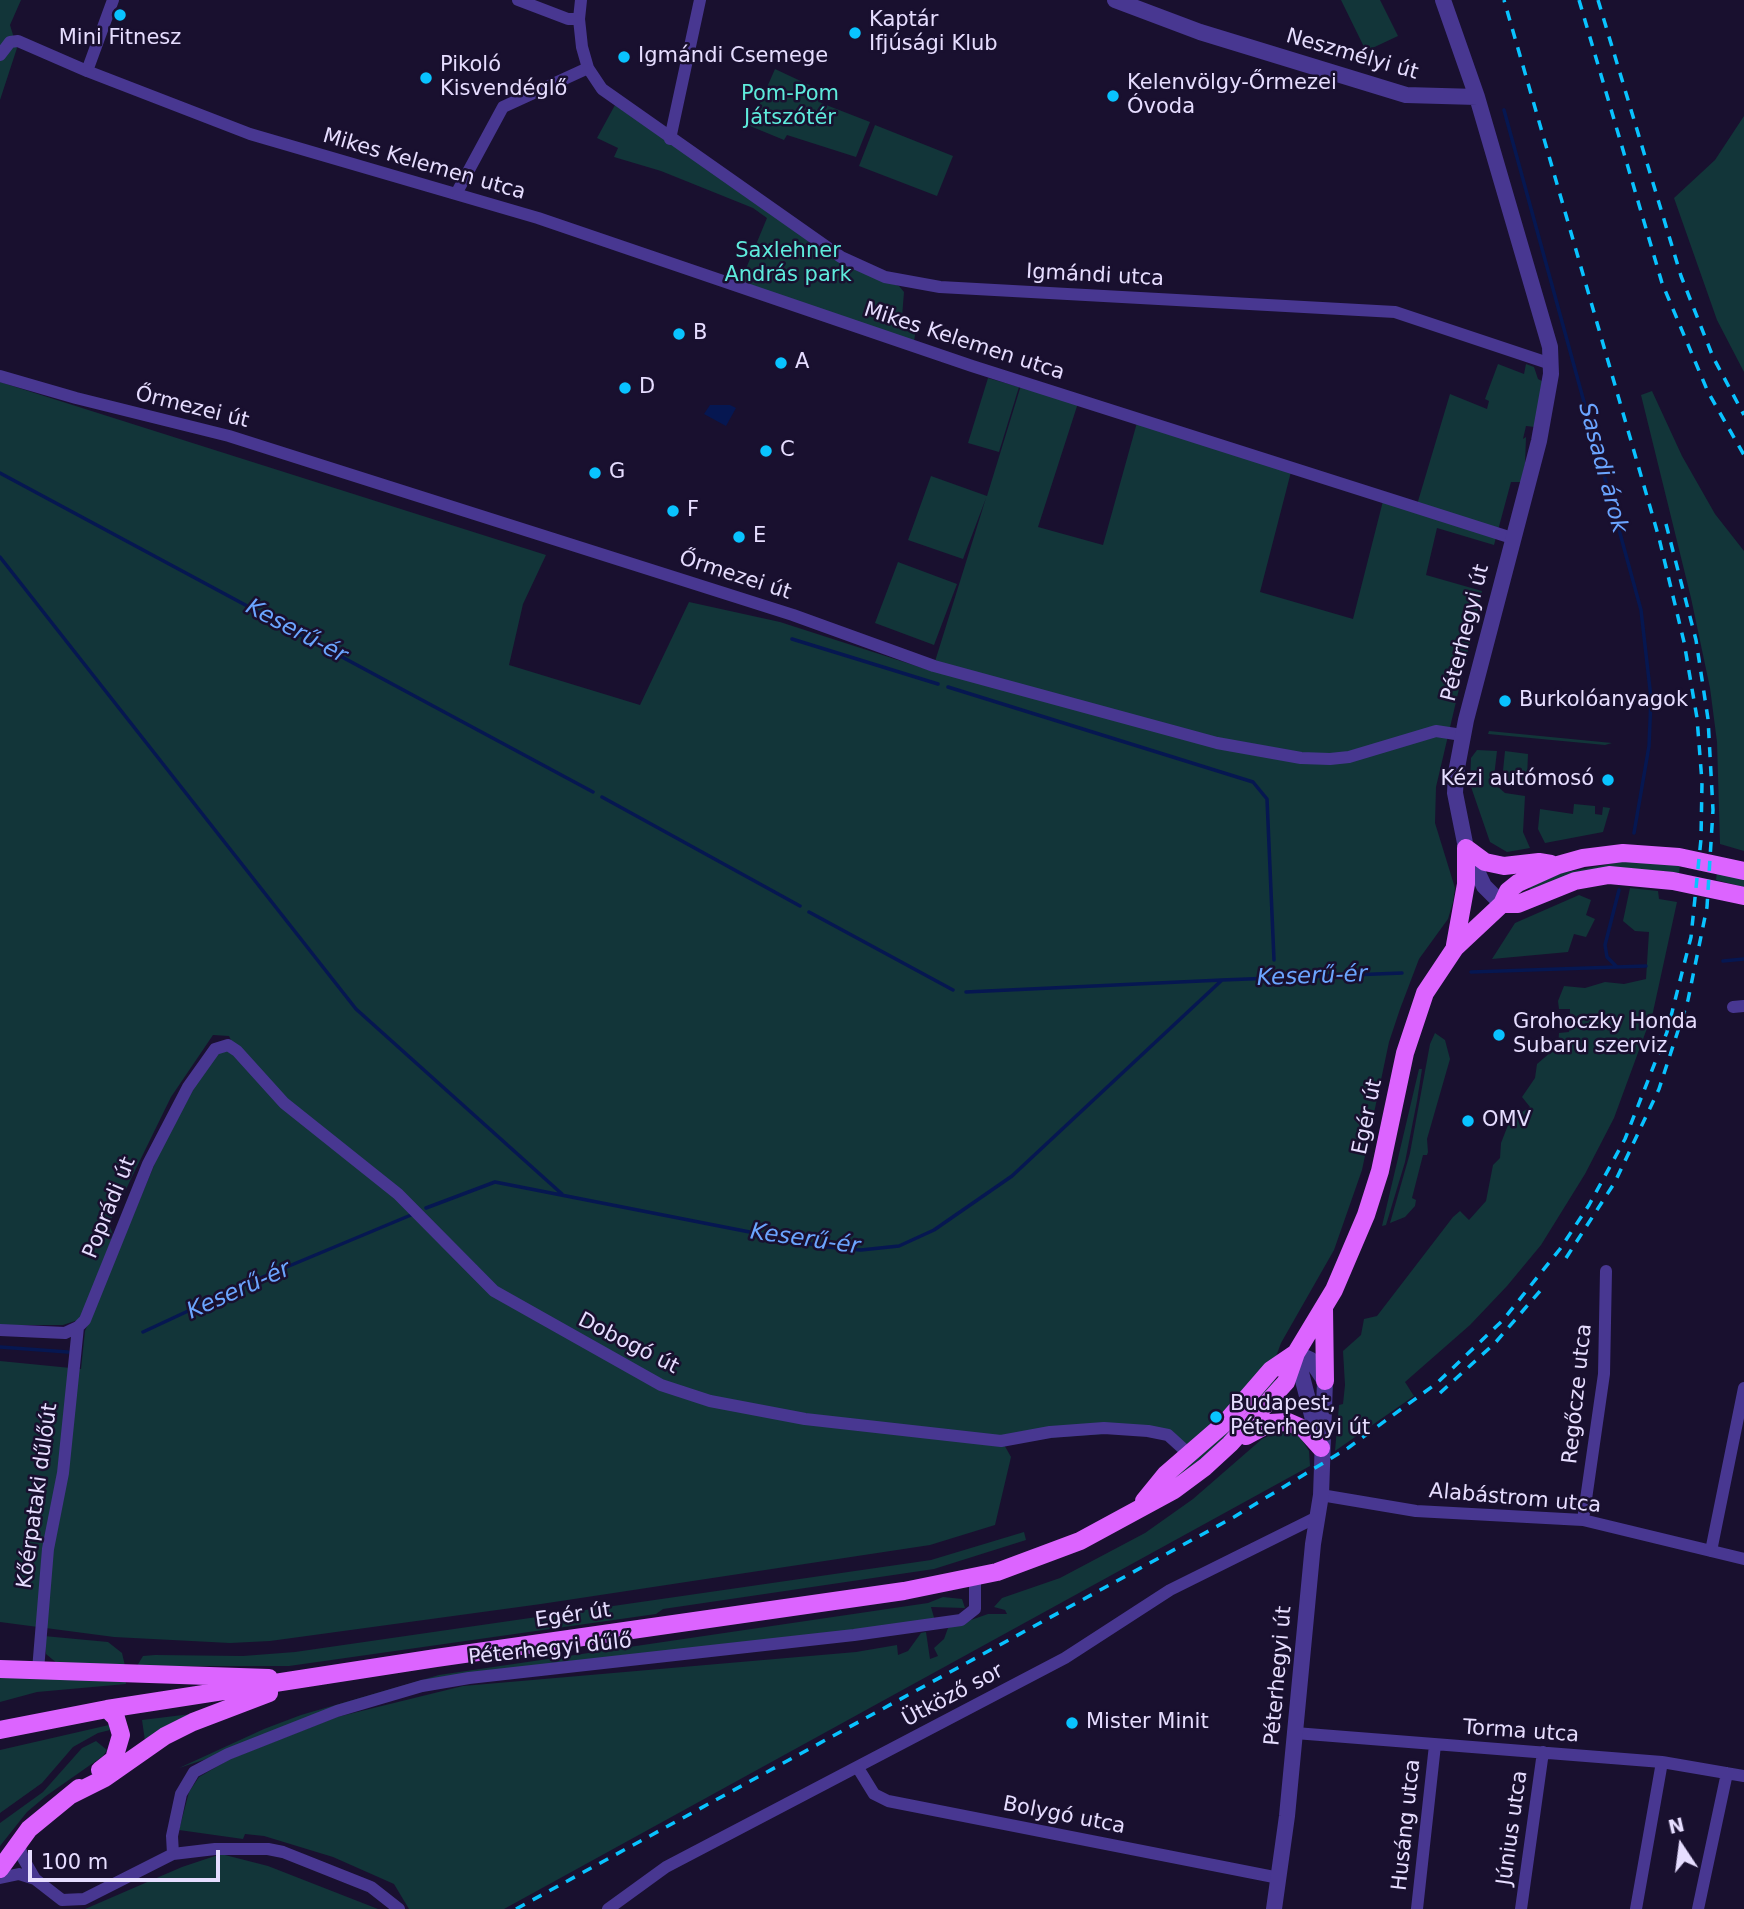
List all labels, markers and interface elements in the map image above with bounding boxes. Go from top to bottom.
marker: Mini Fitnesz [112,7,128,23]
place label: Kaptár Ifjúsági Klub [869,8,998,58]
street label: Neszmélyi út [1283,24,1421,86]
marker: Kaptár Ifjúsági Klub [847,25,863,41]
place label: Mini Fitnesz [59,26,181,52]
place label: Igmándi Csemege [638,44,828,70]
marker: Igmándi Csemege [616,49,632,65]
place label: Pikoló Kisvendéglő [440,53,567,103]
marker: Pikoló Kisvendéglő [418,70,434,86]
place label: Kelenvölgy-Őrmezei Óvoda [1127,71,1337,121]
park label: Pom-Pom Játszótér [741,82,839,132]
marker: Kelenvölgy-Őrmezei Óvoda [1105,88,1121,104]
street label: Mikes Kelemen utca [320,124,528,206]
park label: Saxlehner András park [724,239,852,289]
street label: Igmándi utca [1025,260,1165,292]
street label: Mikes Kelemen utca [860,298,1068,386]
place label: B [693,321,707,347]
marker: B [671,326,687,342]
place label: A [795,350,809,376]
marker: A [773,355,789,371]
place label: D [639,375,655,401]
marker: D [617,380,633,396]
street label: Őrmezei út [133,382,251,434]
water label: Sasadi árok [1571,400,1633,536]
place label: C [780,438,795,464]
marker: C [758,443,774,459]
place label: G [609,460,625,486]
marker: G [587,465,603,481]
place label: F [687,498,699,524]
marker: F [665,503,681,519]
place label: E [753,524,766,550]
marker: E [731,529,747,545]
street label: Őrmezei út [676,546,794,606]
street label: Péterhegyi út [1437,562,1495,704]
water label: Keserű-ér [241,594,351,670]
place label: Burkolóanyagok [1519,688,1688,714]
marker: Burkolóanyagok [1497,693,1513,709]
place label: Kézi autómosó [1440,767,1594,793]
marker: Kézi autómosó [1600,772,1616,788]
water label: Keserű-ér [1256,961,1368,993]
place label: Grohoczky Honda Subaru szerviz [1513,1010,1698,1060]
marker: Grohoczky Honda Subaru szerviz [1491,1027,1507,1043]
street label: Egér út [1348,1077,1388,1157]
place label: OMV [1482,1108,1531,1134]
marker: OMV [1460,1113,1476,1129]
street label: Poprádi út [78,1154,142,1262]
water label: Keserű-ér [748,1219,862,1261]
water label: Keserű-ér [183,1256,295,1326]
street label: Dobogó út [573,1308,683,1380]
street label: Regőcze utca [1558,1323,1598,1465]
place label: Budapest, Péterhegyi út [1230,1392,1370,1442]
street label: Kőérpataki dűlőút [13,1402,63,1590]
marker: Budapest, Péterhegyi út [1208,1409,1224,1425]
street label: Alabástrom utca [1428,1479,1602,1519]
street label: Egér út [533,1598,613,1634]
street label: Péterhegyi út [1260,1605,1298,1747]
street label: Péterhegyi dűlő [467,1629,633,1671]
street label: Ütköző sor [898,1659,1008,1733]
place label: Mister Minit [1086,1710,1209,1736]
marker: Mister Minit [1064,1715,1080,1731]
street label: Torma utca [1462,1715,1580,1749]
street label: Husáng utca [1388,1758,1426,1892]
street label: Június utca [1492,1769,1534,1887]
street label: Bolygó utca [1001,1792,1127,1840]
north arrow [1646,1811,1716,1881]
text: N [1666,1813,1686,1838]
scale bar [32,1836,224,1880]
text: 100 m [41,1850,108,1874]

